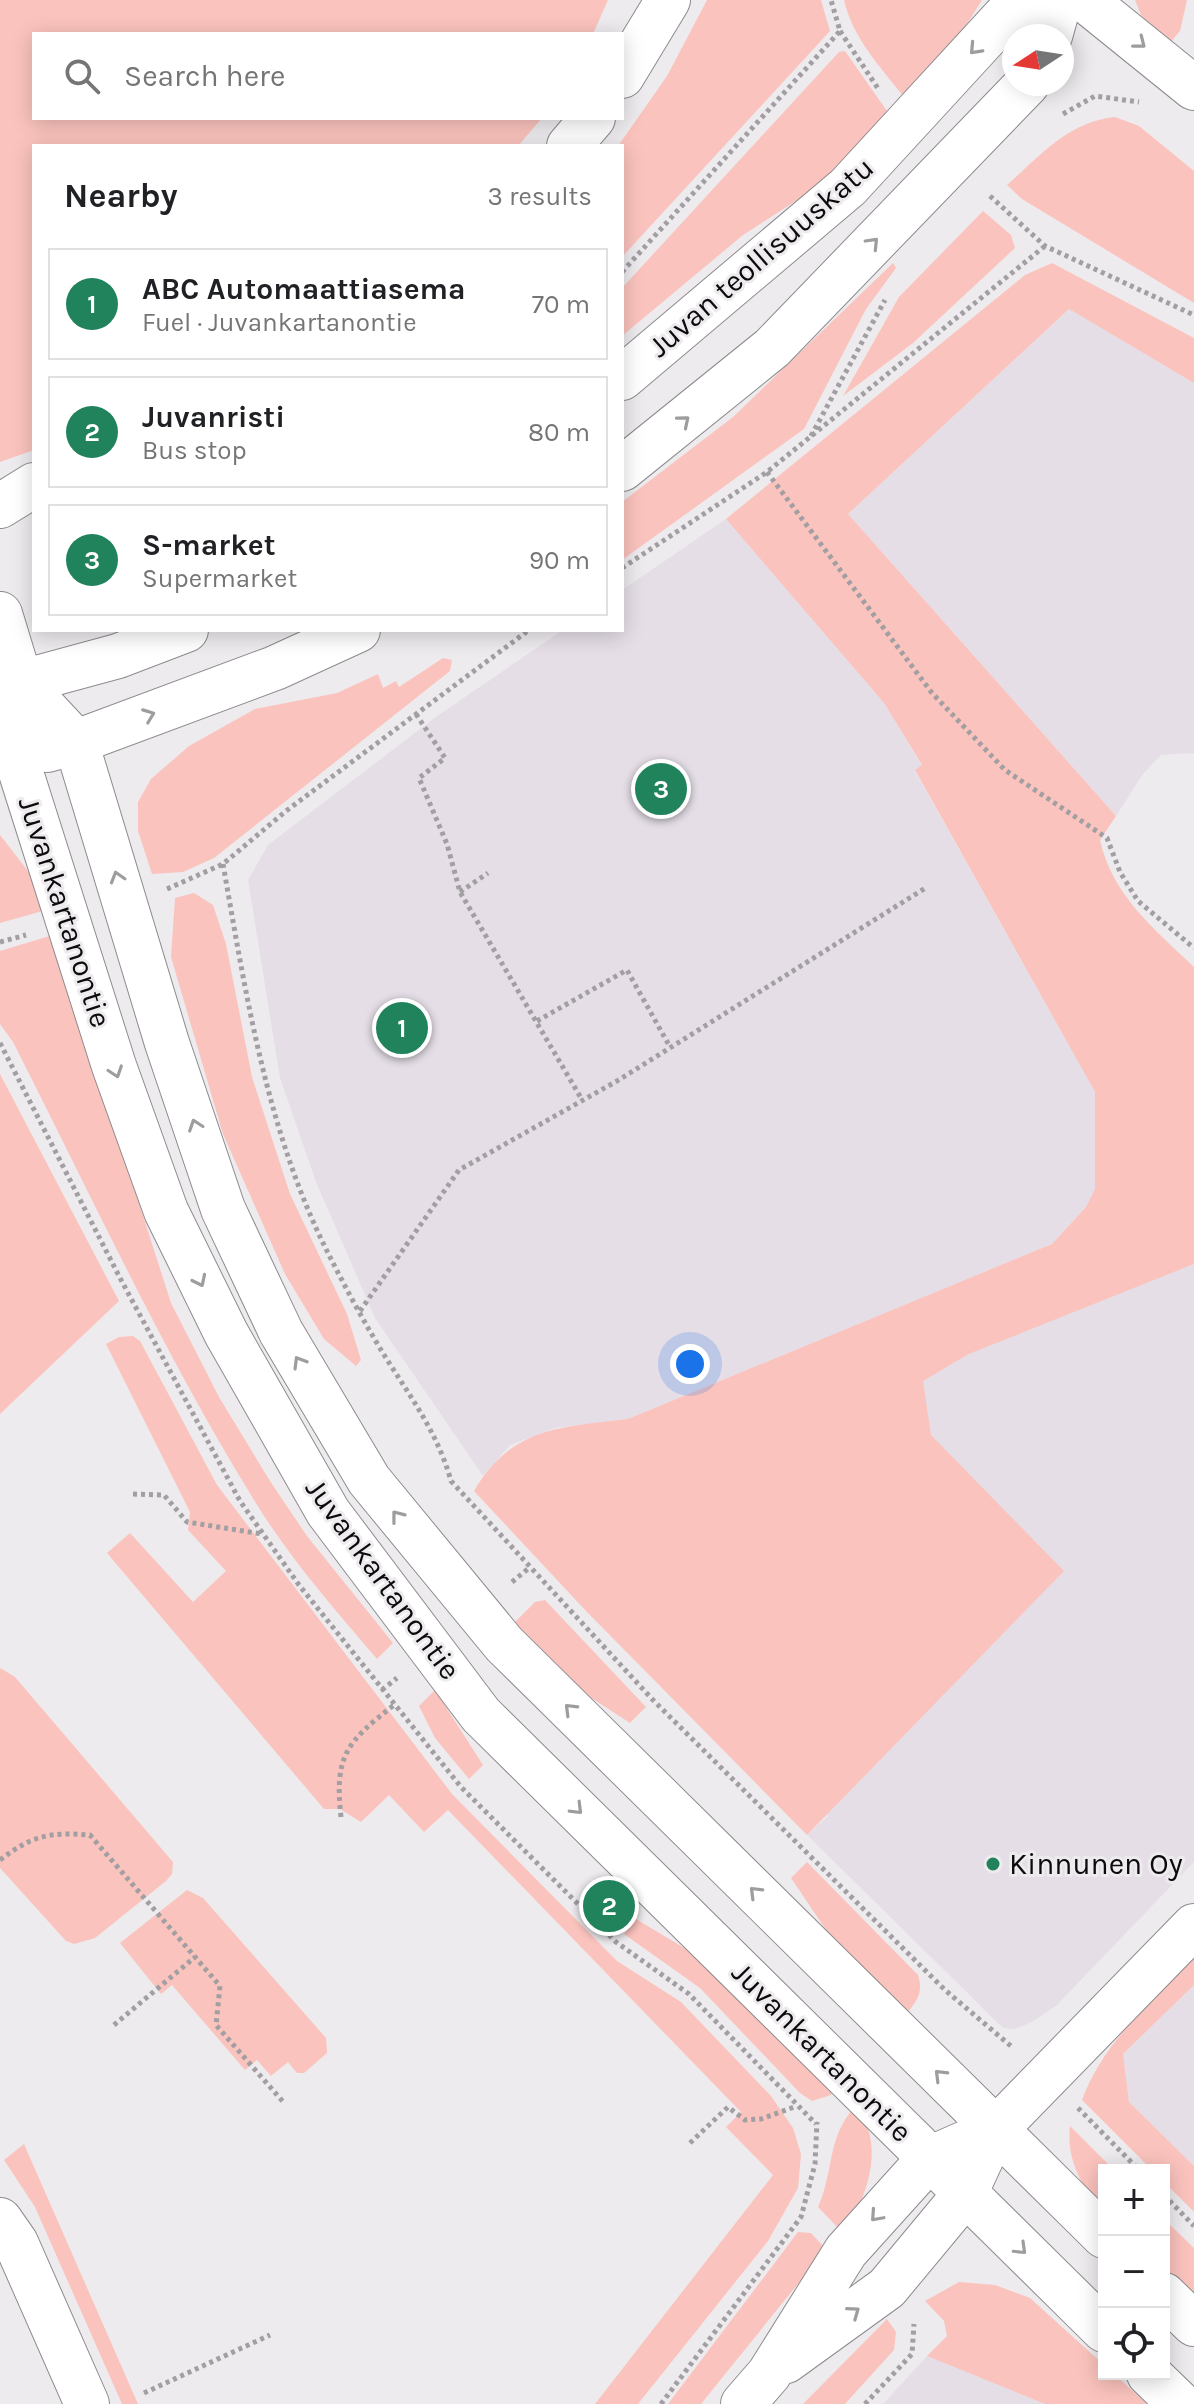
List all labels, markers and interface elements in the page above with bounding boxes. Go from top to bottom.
north arrow [1002,24,1074,96]
search box [32,32,624,120]
one-way arrow [1131,34,1146,48]
one-way arrow [970,40,984,55]
icon: search [60,54,104,98]
text: Search here [124,58,285,94]
street label: Juvan teollisuuskatu [641,149,881,365]
text: Nearby [64,176,178,216]
text: 3 results [488,181,592,212]
one-way arrow [864,238,878,253]
text: ABC Automaattiasema [142,271,466,307]
text: 1 [87,289,97,320]
text: 70 m [532,289,590,320]
text: Fuel · Juvankartanontie [142,307,417,338]
text: Juvanristi [142,399,285,435]
one-way arrow [675,416,689,431]
text: 2 [84,417,100,448]
text: 80 m [528,417,590,448]
text: Bus stop [142,435,247,466]
text: S-market [142,527,276,563]
text: 3 [84,545,100,576]
text: 90 m [529,545,590,576]
text: Supermarket [142,563,297,594]
one-way arrow [141,708,155,725]
pin: 3 [635,759,687,819]
street label: Juvankartanontie [11,792,119,1032]
one-way arrow [110,871,126,884]
pin: 1 [376,998,428,1058]
one-way arrow [107,1064,123,1078]
one-way arrow [188,1119,204,1133]
one-way arrow [191,1273,206,1288]
your location [670,1344,710,1384]
one-way arrow [293,1357,309,1371]
street label: Juvankartanontie [298,1471,468,1687]
one-way arrow [392,1510,406,1525]
one-way arrow [565,1704,579,1719]
one-way arrow [568,1800,582,1814]
place label: Kinnunen Oy [1009,1846,1183,1882]
marker: Kinnunen Oy [984,1855,1002,1873]
pin: 2 [583,1876,635,1936]
one-way arrow [750,1887,764,1901]
street label: Juvankartanontie [724,1954,920,2150]
one-way arrow [935,2070,949,2084]
map controls [1098,2164,1170,2380]
button: + [1098,2164,1170,2236]
one-way arrow [872,2207,886,2222]
button: − [1098,2236,1170,2308]
one-way arrow [1012,2239,1026,2254]
one-way arrow [846,2307,860,2322]
button: locate [1098,2308,1170,2380]

